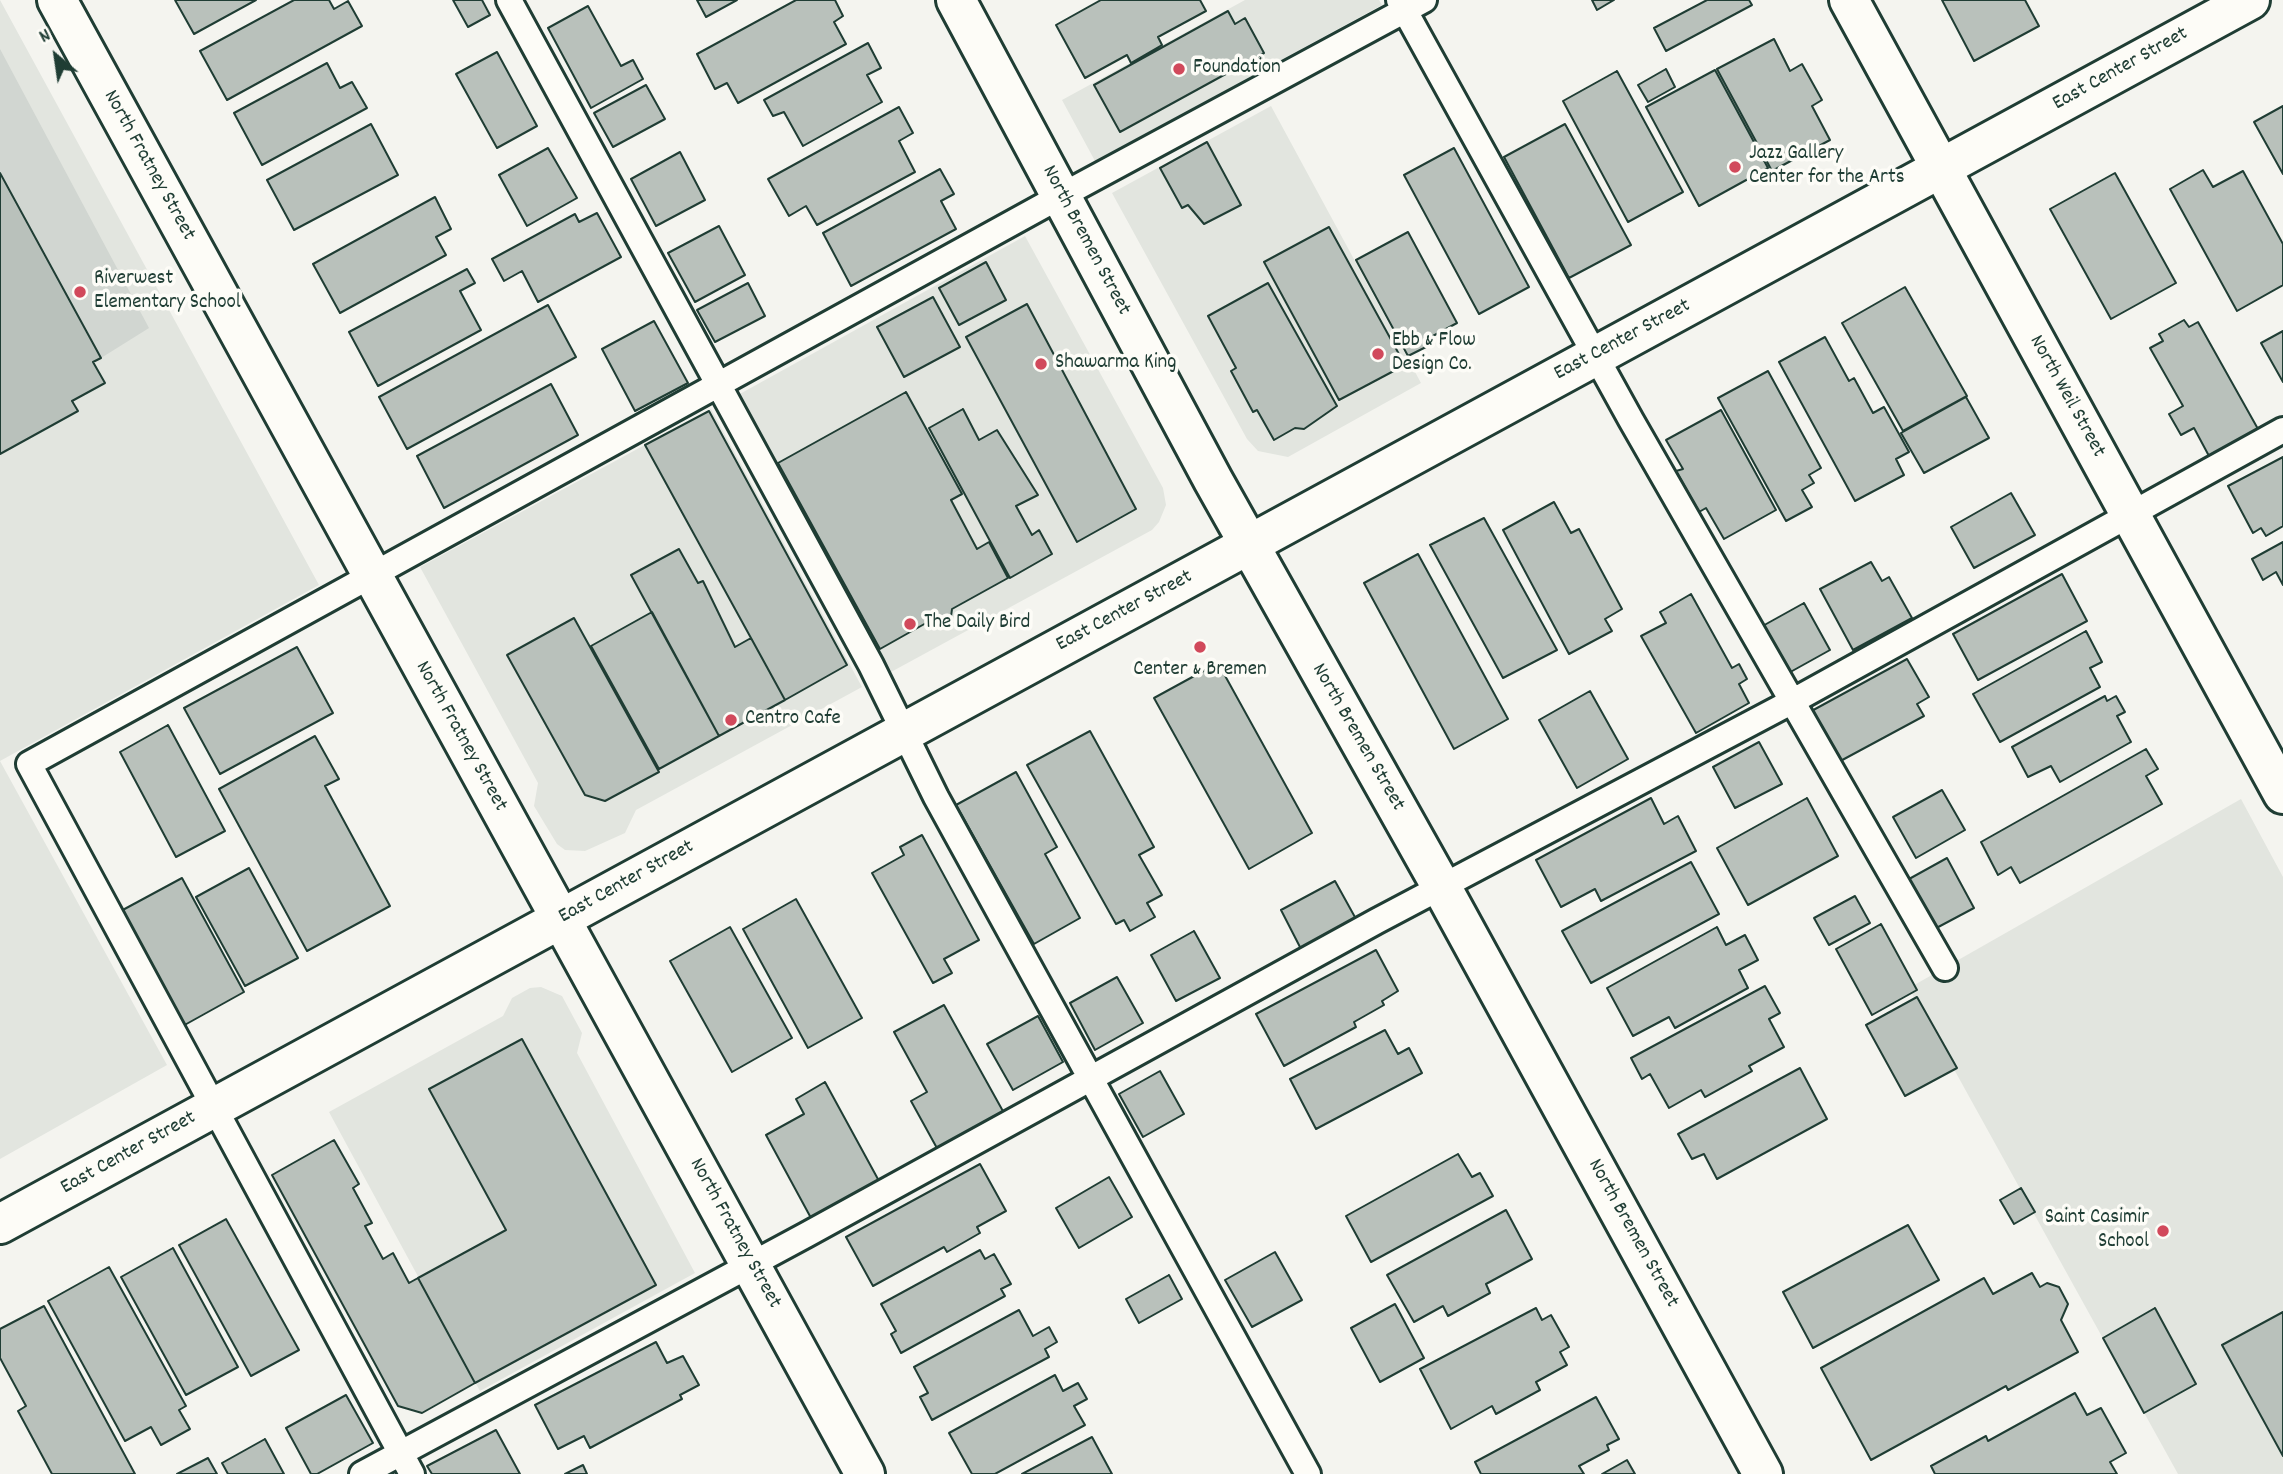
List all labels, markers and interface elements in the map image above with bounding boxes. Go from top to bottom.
north arrow [21,21,91,91]
street label: East Center Street [2049,22,2193,118]
text: N [35,23,56,51]
place label: Foundation [1193,56,1281,82]
marker: Foundation [1171,61,1187,77]
street label: North Fratney Street [96,87,200,245]
place label: Jazz Gallery Center for the Arts [1749,142,1905,192]
marker: Jazz Gallery Center for the Arts [1727,159,1743,175]
street label: North Bremen Street [1035,162,1135,320]
place label: Riverwest Elementary School [94,267,241,317]
marker: Riverwest Elementary School [72,284,88,300]
street label: East Center Street [1551,294,1695,388]
place label: Ebb & Flow Design Co. [1392,329,1476,379]
street label: North Weil Street [2022,332,2110,462]
marker: Ebb & Flow Design Co. [1370,346,1386,362]
place label: Shawarma King [1055,351,1176,377]
marker: Shawarma King [1033,356,1049,372]
street label: East Center Street [1053,565,1197,659]
place label: The Daily Bird [924,611,1030,637]
marker: The Daily Bird [902,616,918,632]
marker: Center & Bremen [1192,639,1208,655]
street label: North Fratney Street [408,658,512,816]
place label: Center & Bremen [1133,658,1267,684]
street label: North Bremen Street [1305,660,1409,816]
place label: Centro Cafe [745,707,841,733]
marker: Centro Cafe [723,712,739,728]
street label: East Center Street [555,835,699,931]
street label: East Center Street [57,1106,201,1202]
street label: North Fratney Street [682,1155,786,1313]
street label: North Bremen Street [1581,1155,1683,1313]
place label: Saint Casimir School [2045,1206,2149,1256]
marker: Saint Casimir School [2155,1223,2171,1239]

